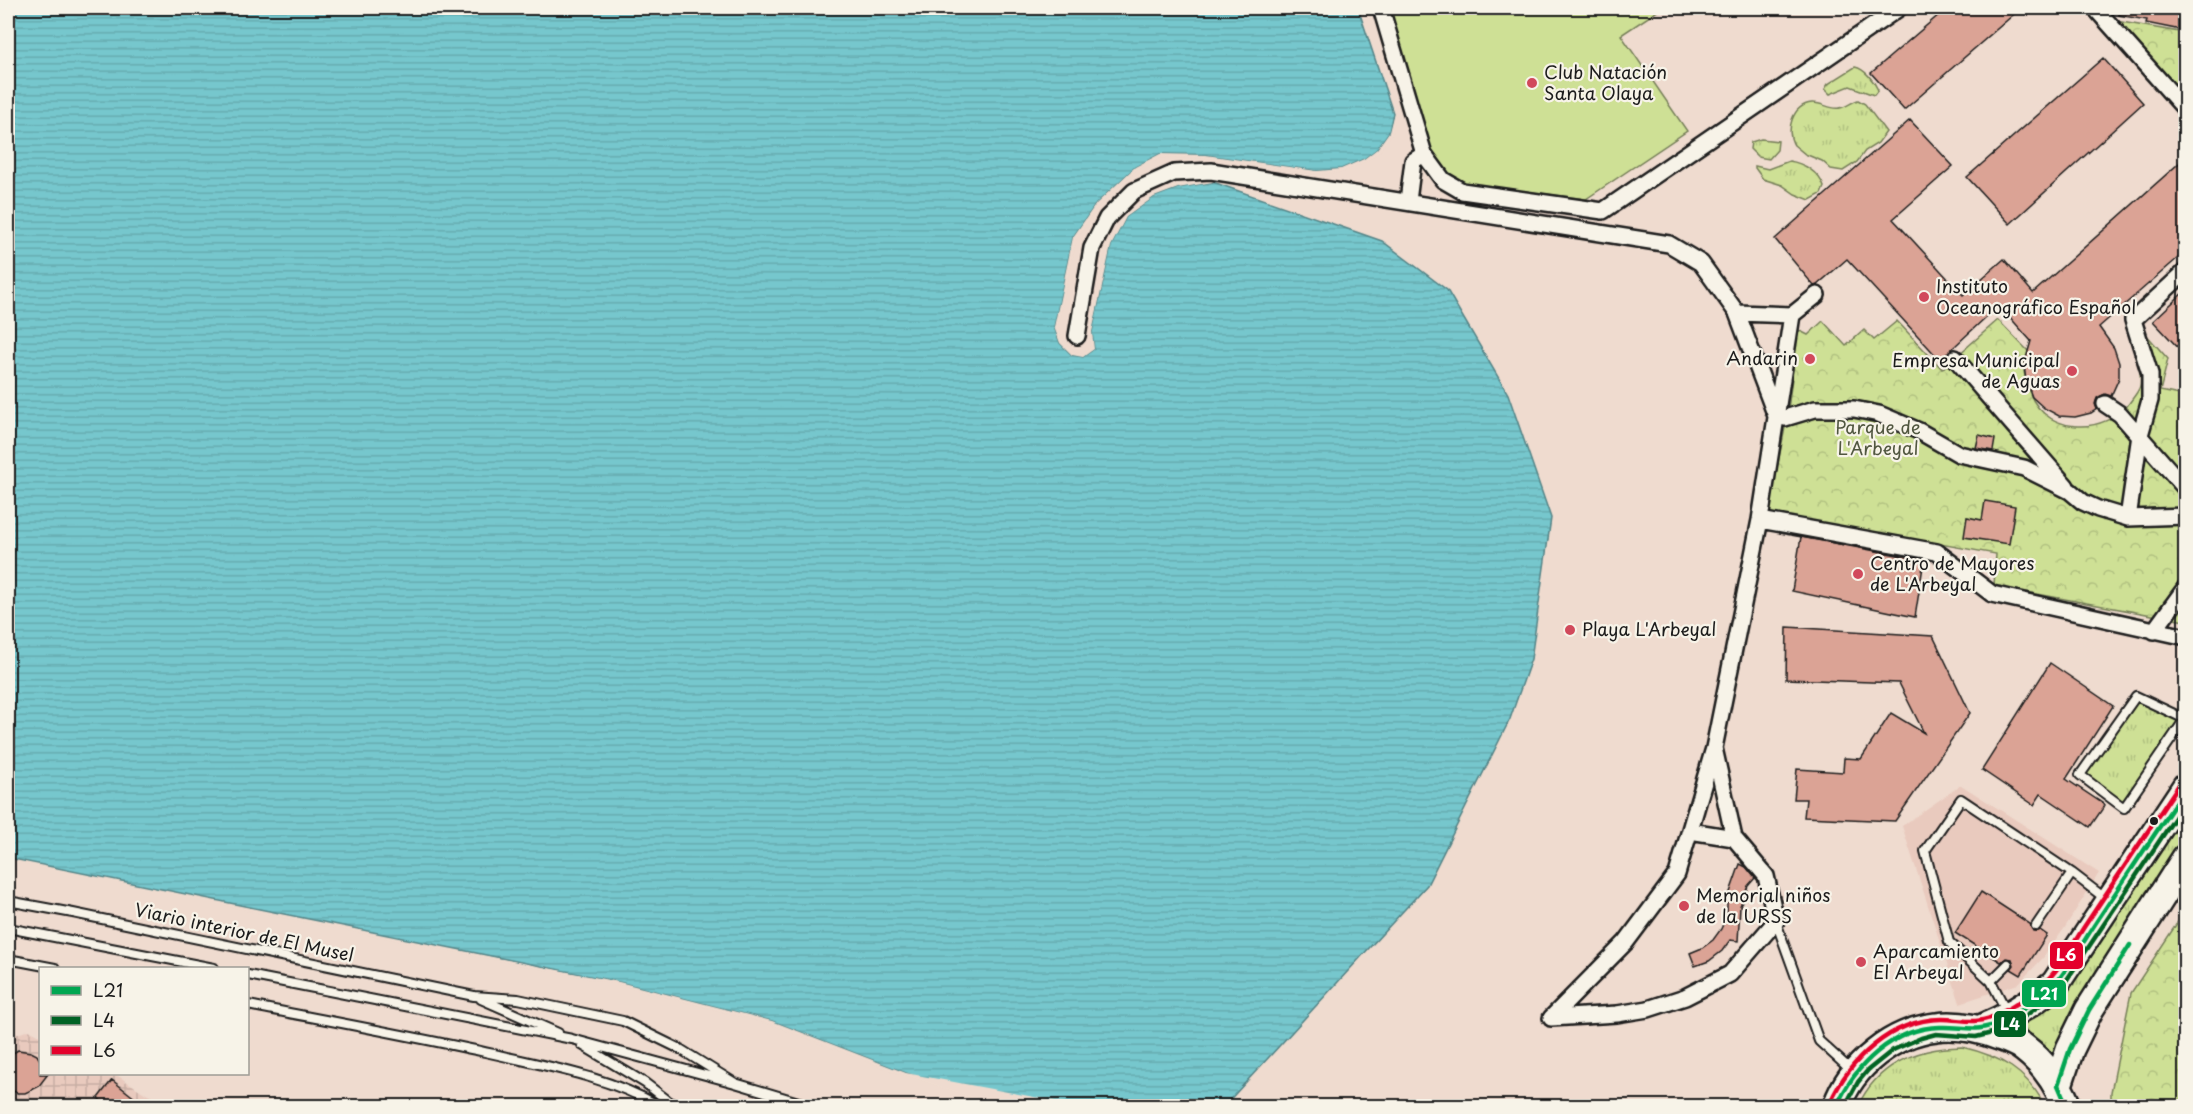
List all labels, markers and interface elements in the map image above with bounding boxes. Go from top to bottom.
place label: Club Natación Santa Olaya [1544,58,1667,106]
marker: Club Natación Santa Olaya [1525,76,1539,90]
place label: Instituto Oceanográfico Español [1936,272,2136,320]
marker: Instituto Oceanográfico Español [1917,290,1931,304]
place label: Andarin [1726,344,1798,371]
place label: Empresa Municipal de Aguas [1892,346,2060,394]
marker: Andarin [1803,352,1817,366]
marker: Empresa Municipal de Aguas [2065,364,2079,378]
park label: Parque de L'Arbeyal [1835,413,1921,461]
place label: Centro de Mayores de L'Arbeyal [1870,549,2034,597]
marker: Centro de Mayores de L'Arbeyal [1851,567,1865,581]
place label: Playa L'Arbeyal [1582,615,1716,642]
marker: Playa L'Arbeyal [1563,623,1577,637]
unlabelled marker [2148,815,2160,827]
place label: Memorial niños de la URSS [1696,881,1830,929]
street label: Viario interior de El Musel [132,895,356,968]
marker: Memorial niños de la URSS [1677,899,1691,913]
place label: Aparcamiento El Arbeyal [1873,937,1999,985]
line badge: L6 [2049,941,2084,970]
text: L6 [2056,942,2076,966]
marker: Aparcamiento El Arbeyal [1854,955,1868,969]
legend [39,967,249,1075]
text: L21 [93,976,123,1003]
line badge: L21 [2021,979,2067,1008]
text: L21 [2030,981,2058,1005]
text: L4 [93,1006,115,1033]
line badge: L4 [1993,1010,2027,1038]
text: L4 [2000,1011,2020,1035]
text: L6 [93,1036,116,1063]

